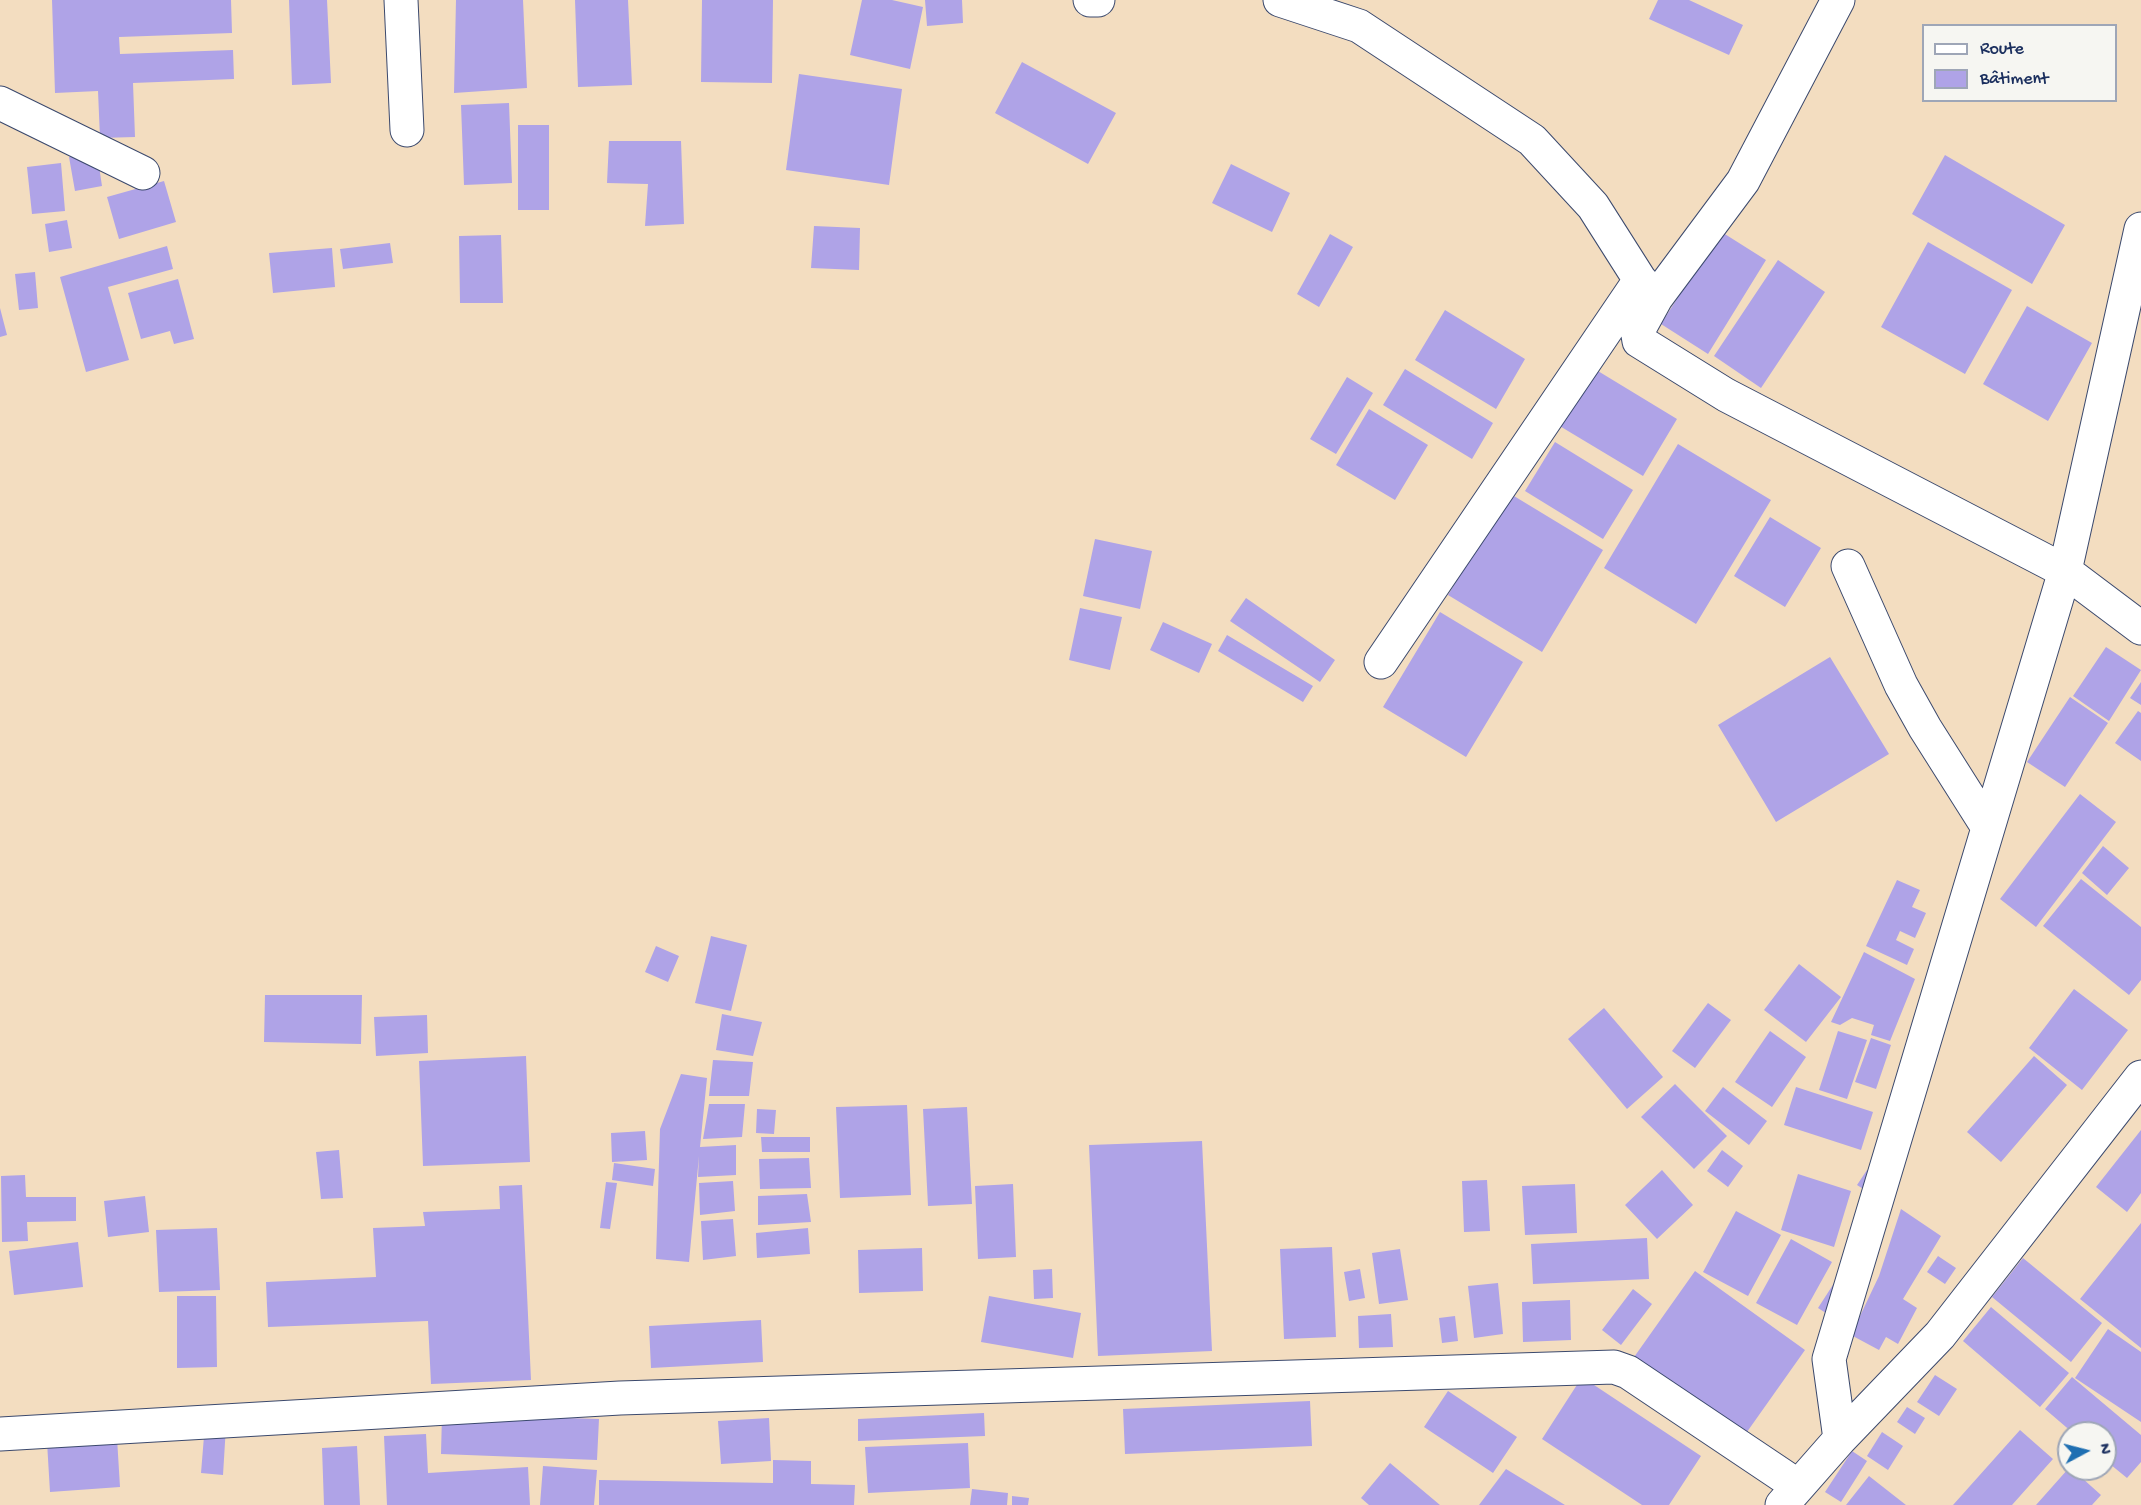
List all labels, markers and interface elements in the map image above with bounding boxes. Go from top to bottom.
legend [1922,24,2117,102]
text: Route [1980,39,2024,60]
text: Bâtiment [1980,69,2048,90]
north arrow [2057,1421,2117,1481]
text: N [2093,1443,2113,1455]

